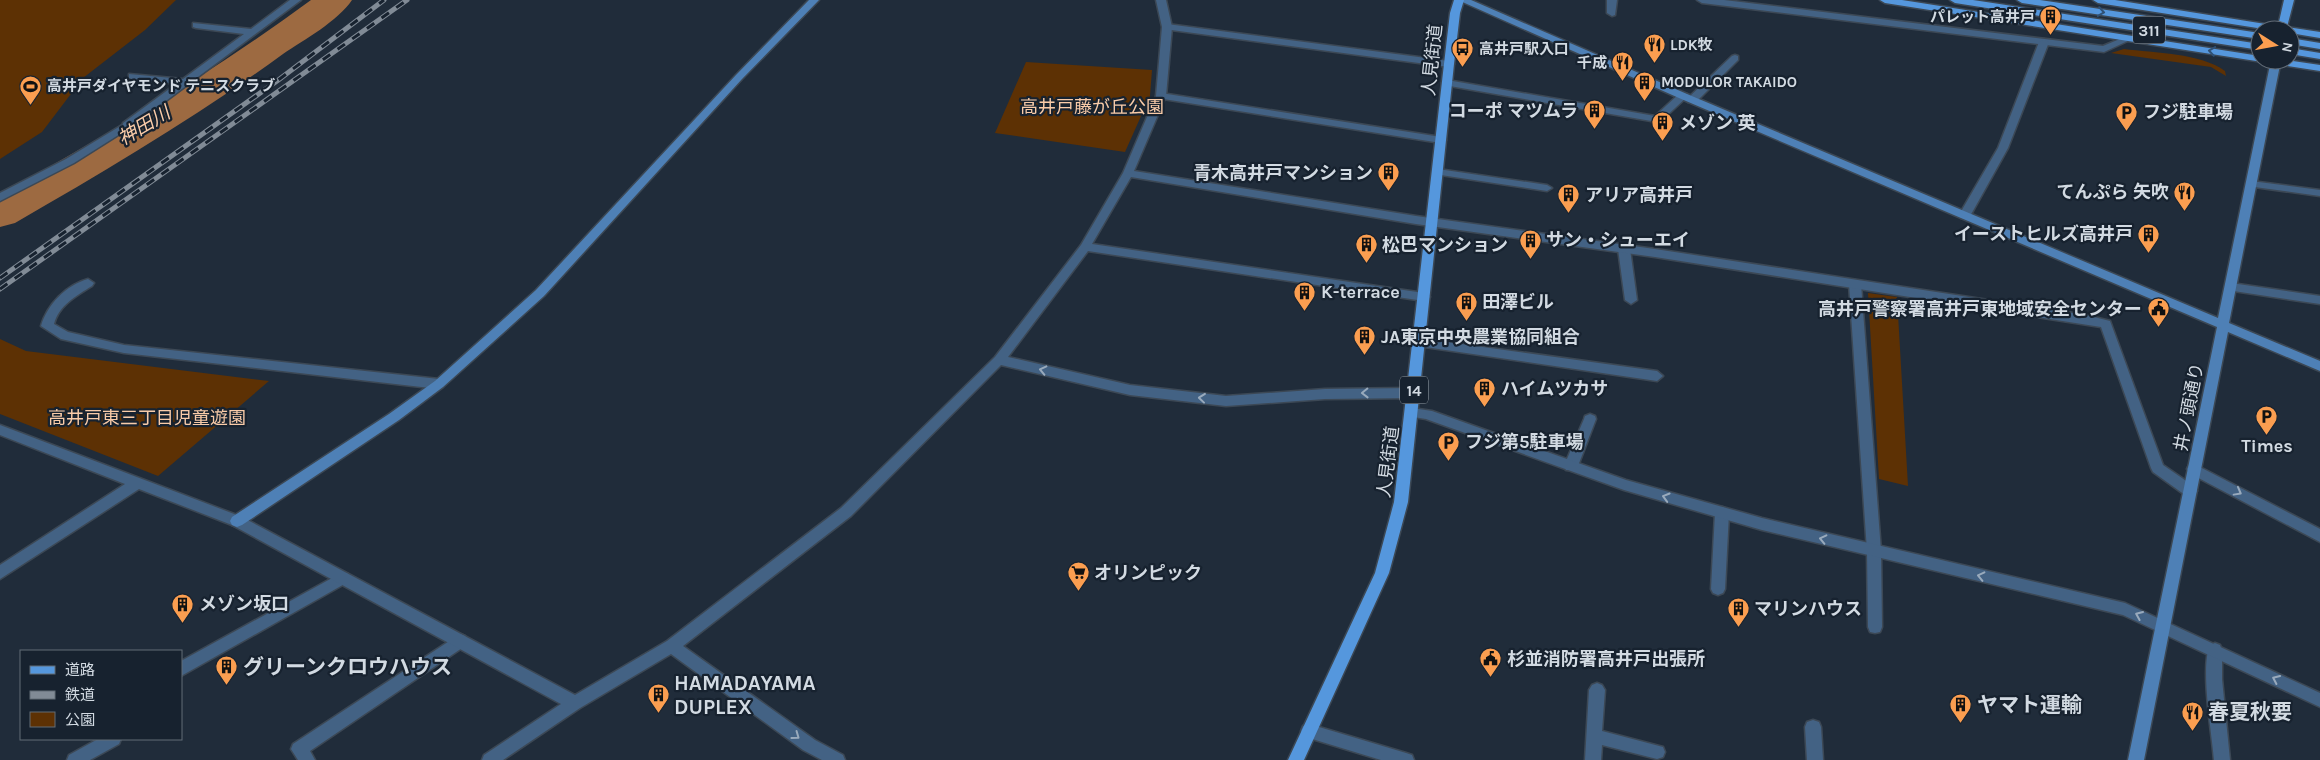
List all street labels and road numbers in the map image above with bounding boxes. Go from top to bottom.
road number: 311 [2133,16,2165,44]
street label: 人見街道 [1417,23,1447,97]
street label: 井ノ頭通り [2170,361,2208,453]
road number: 14 [1400,376,1428,404]
street label: 人見街道 [1373,425,1403,499]

